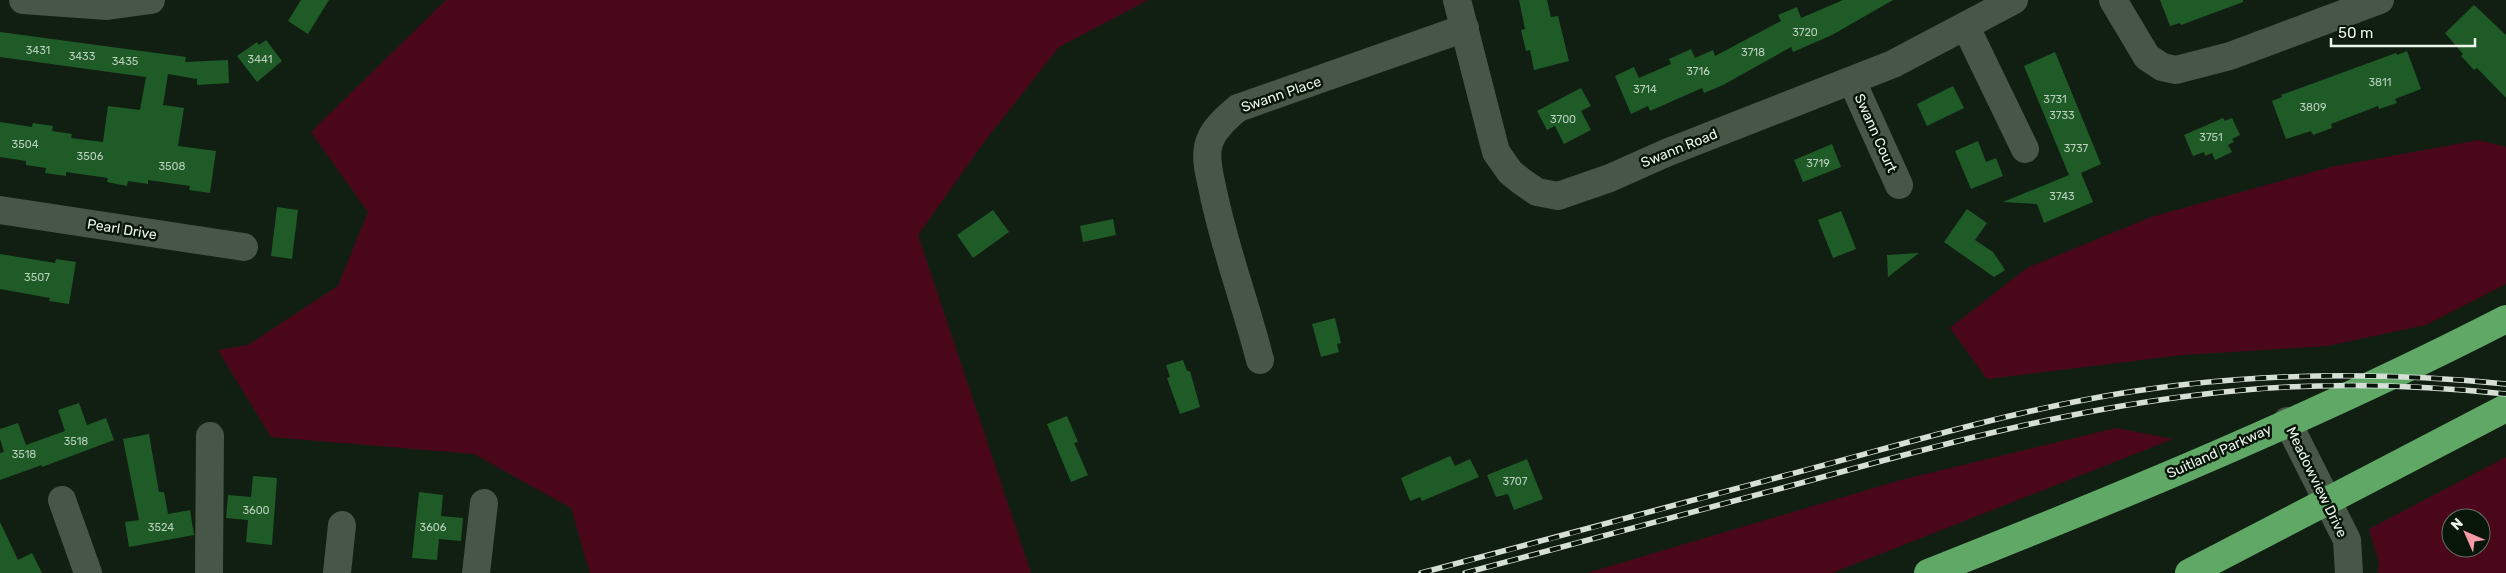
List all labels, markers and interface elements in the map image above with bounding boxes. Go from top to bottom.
scale bar [2331,15,2475,47]
text: 50 m [2338,24,2373,42]
house number: 3720 [1792,26,1818,39]
house number: 3431 [26,44,50,57]
house number: 3718 [1741,46,1765,59]
house number: 3433 [69,50,96,63]
house number: 3441 [248,53,272,66]
house number: 3435 [112,55,139,68]
house number: 3716 [1686,65,1710,78]
street label: Swann Place [1239,73,1324,116]
house number: 3811 [2368,76,2392,89]
house number: 3714 [1633,83,1657,96]
street label: Swann Court [1851,91,1901,176]
house number: 3731 [2043,93,2067,106]
house number: 3809 [2299,101,2327,114]
house number: 3733 [2049,109,2075,122]
house number: 3700 [1550,113,1576,126]
street label: Swann Road [1638,125,1720,172]
house number: 3751 [2199,131,2223,144]
house number: 3504 [12,138,39,151]
house number: 3737 [2064,142,2089,155]
house number: 3506 [77,150,104,163]
house number: 3719 [1806,157,1830,170]
house number: 3508 [158,160,186,173]
house number: 3743 [2049,190,2075,203]
street label: Pearl Drive [86,216,158,243]
house number: 3507 [24,271,50,284]
street label: Suitland Parkway [2164,421,2274,482]
street label: Meadowview Drive [2282,424,2351,540]
house number: 3518 [64,435,88,448]
house number: 3518 [12,448,36,461]
house number: 3707 [1503,475,1528,488]
house number: 3600 [242,504,270,517]
north arrow [2441,508,2491,558]
text: N [2448,515,2467,534]
house number: 3524 [148,521,174,534]
house number: 3606 [420,521,447,534]

